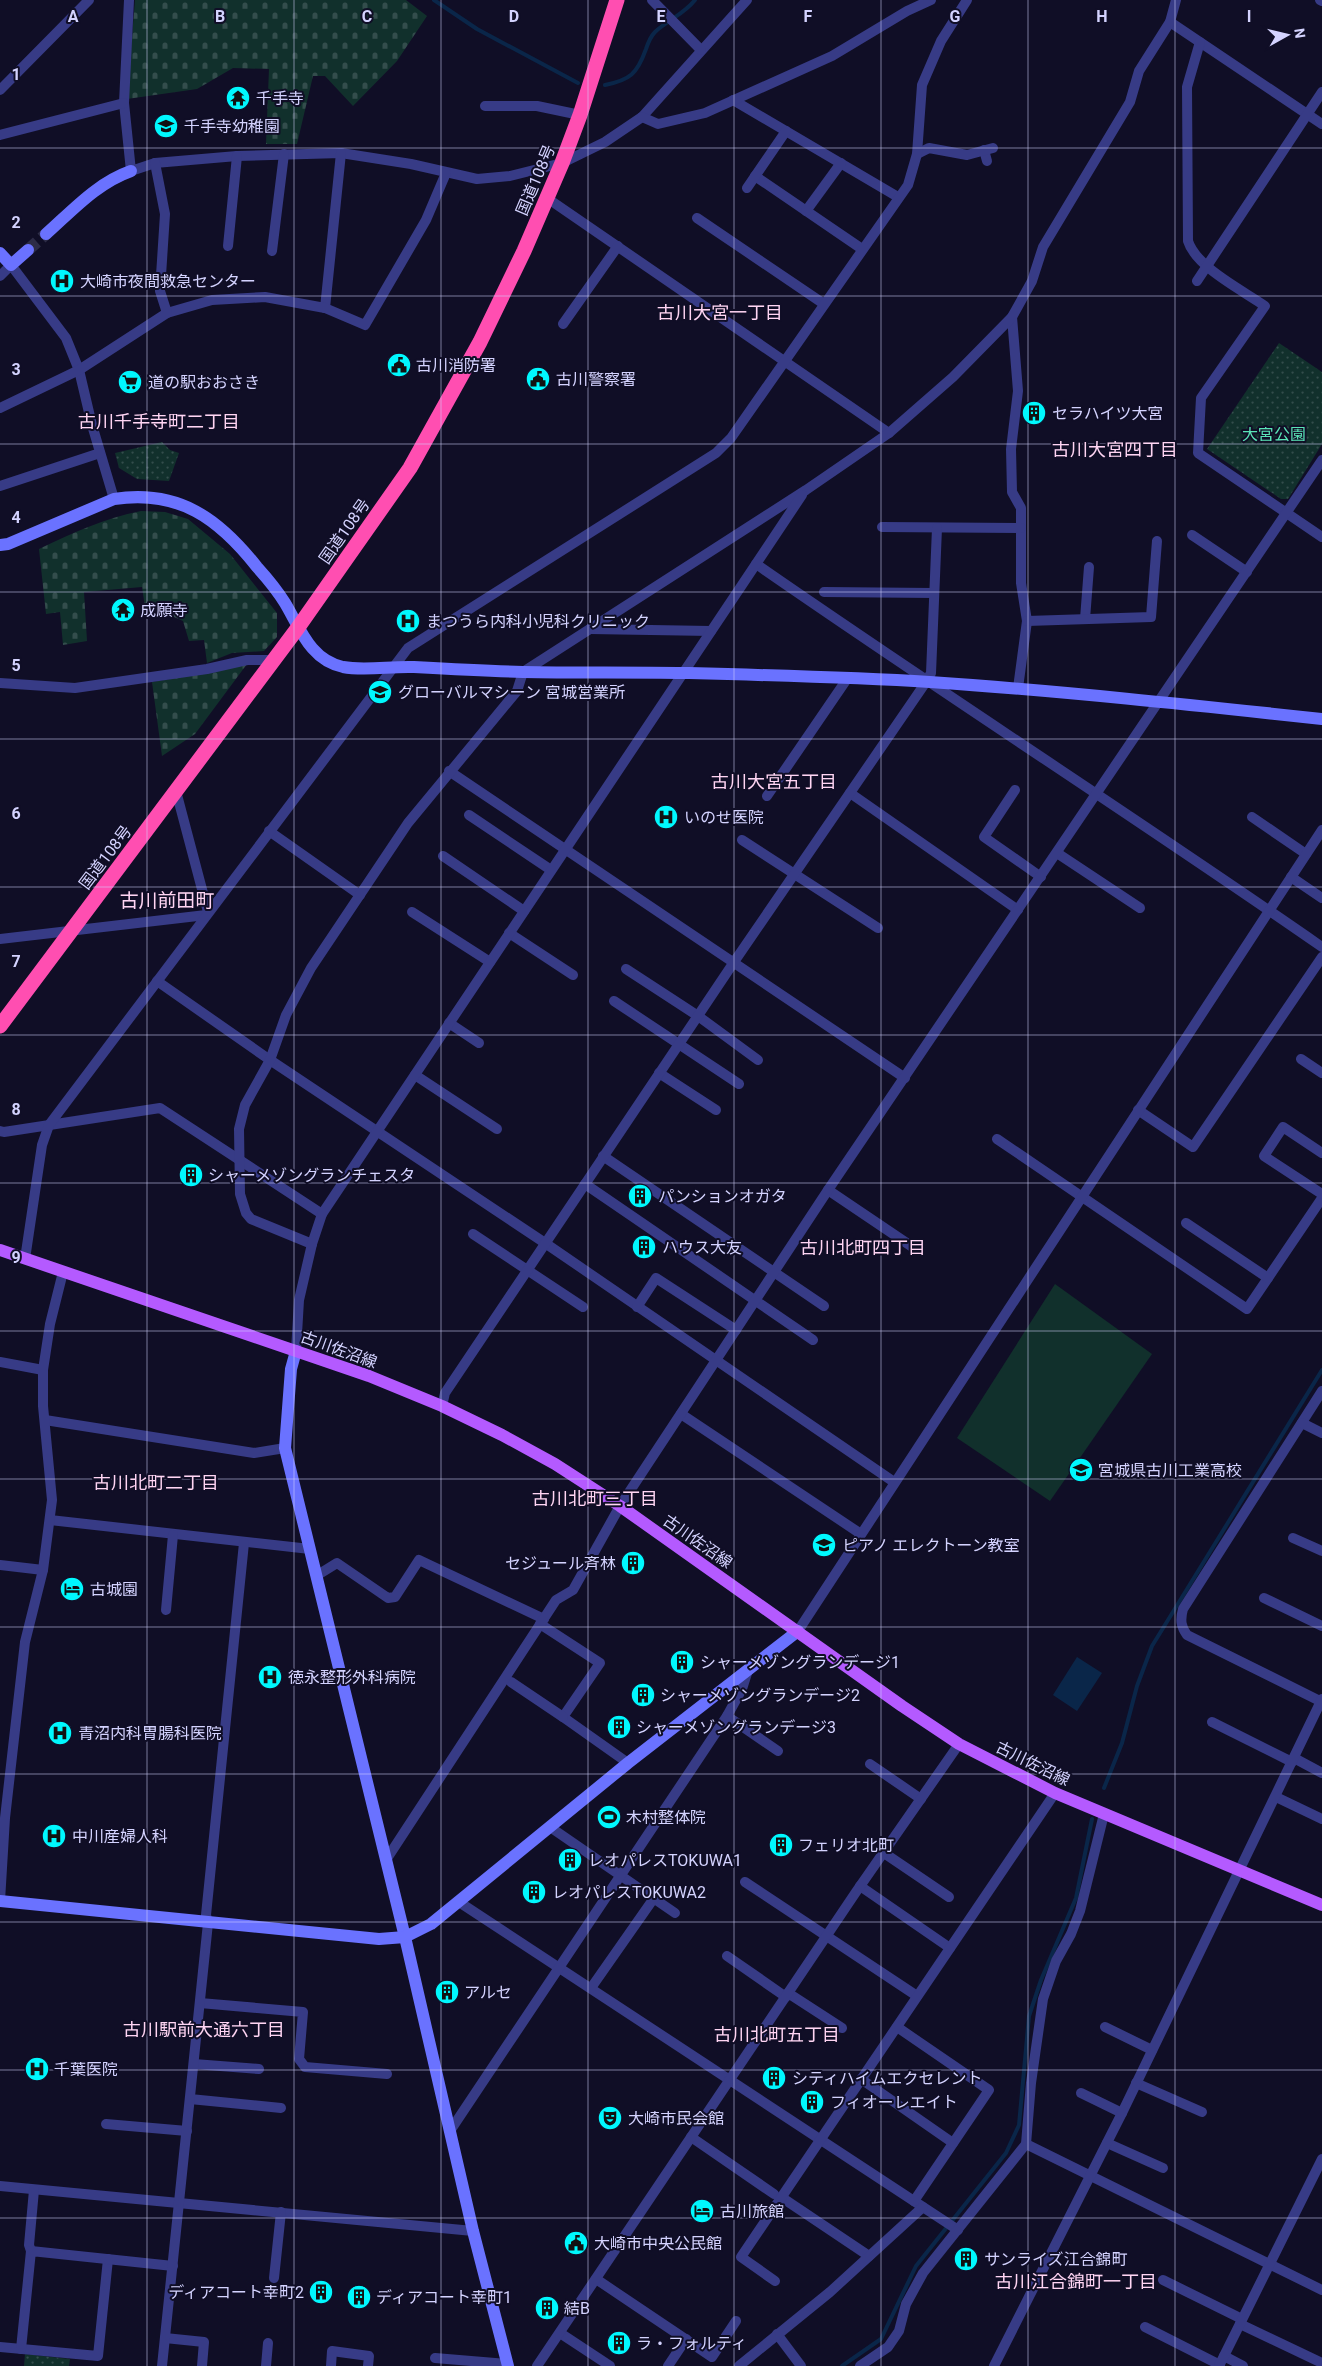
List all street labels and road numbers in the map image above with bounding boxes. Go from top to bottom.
street label: 国道108号 [512,142,559,218]
street label: 国道108号 [315,495,374,567]
street label: 国道108号 [75,822,136,893]
street label: 古川佐沼線 [298,1327,380,1372]
street label: 古川佐沼線 [659,1511,736,1572]
street label: 古川佐沼線 [993,1737,1073,1790]

